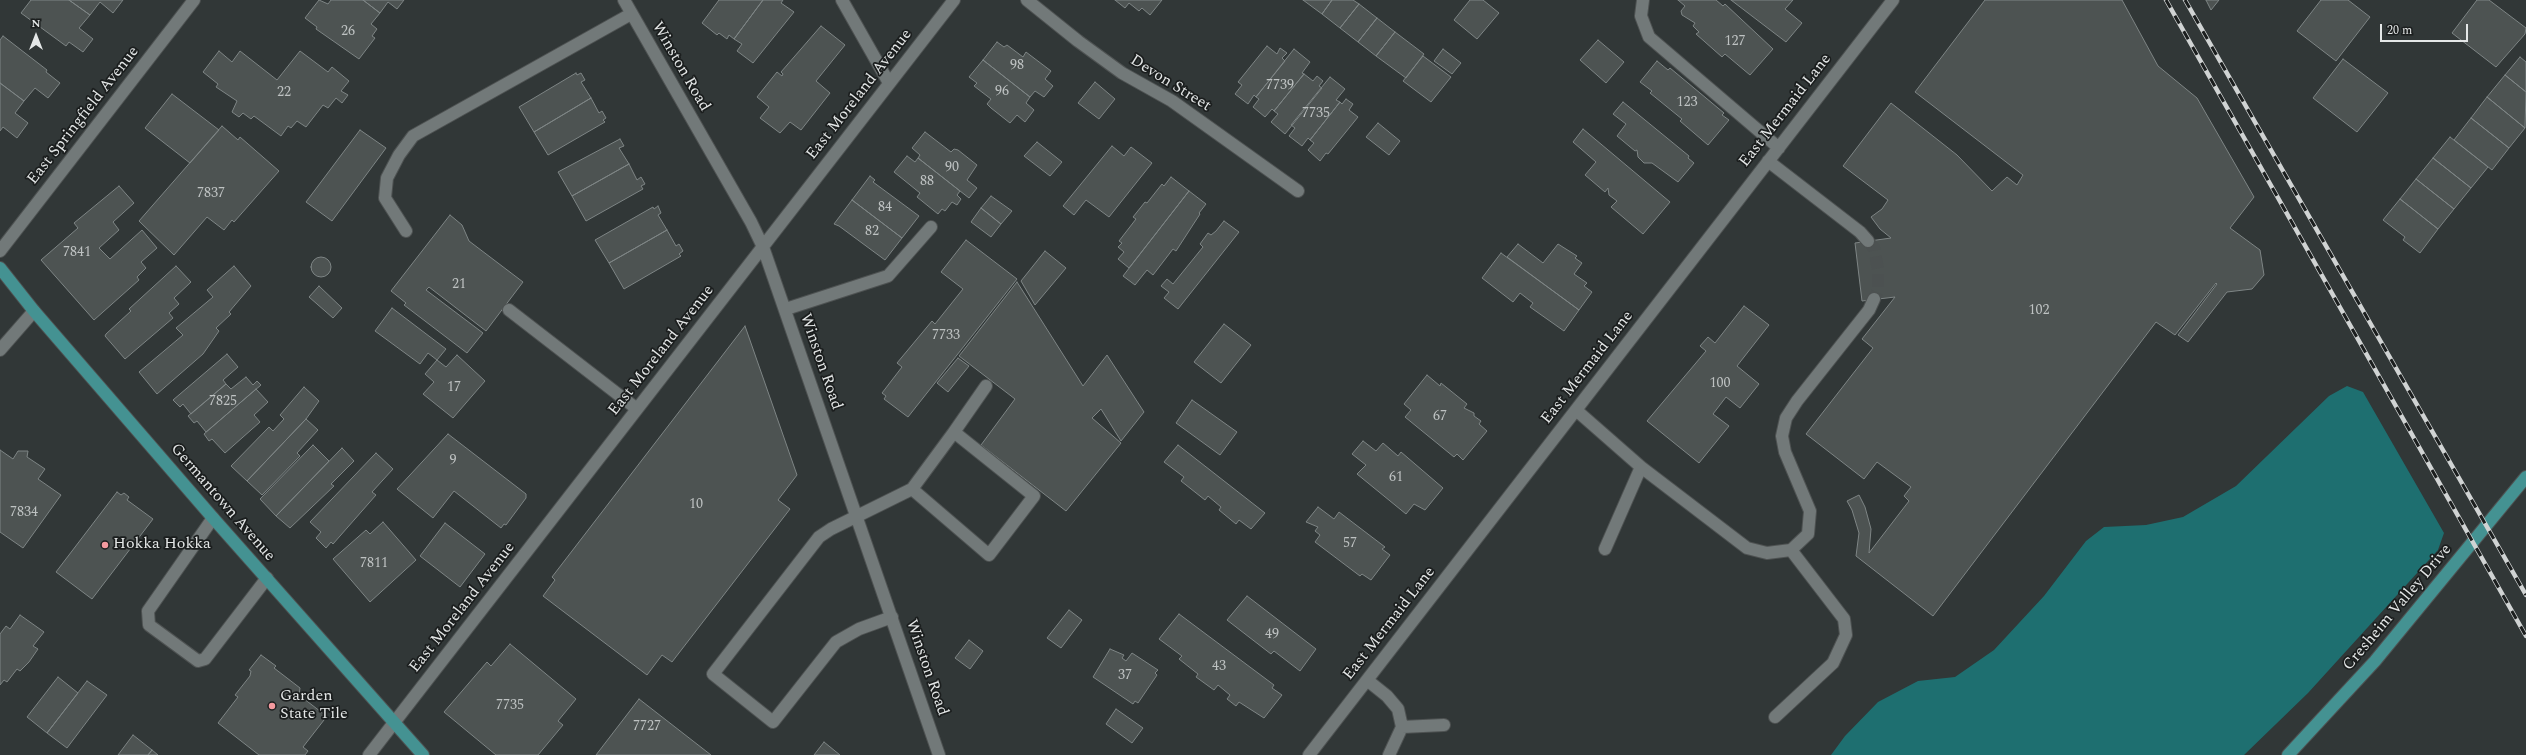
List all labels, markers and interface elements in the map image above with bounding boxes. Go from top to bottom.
text: N [32,15,40,32]
north arrow [16,16,56,56]
scale bar [2382,16,2470,42]
street label: Winston Road [647,19,713,115]
text: 20 m [2387,21,2412,40]
house number: 26 [341,24,355,40]
street label: East Moreland Avenue [803,26,917,164]
house number: 127 [1725,34,1745,50]
street label: East Springfield Avenue [24,43,144,189]
street label: East Mermaid Lane [1736,50,1836,172]
street label: Devon Street [1126,52,1214,116]
house number: 98 [1010,58,1024,74]
house number: 7739 [1266,78,1294,94]
house number: 96 [995,84,1009,100]
house number: 22 [277,85,291,101]
house number: 123 [1677,95,1697,111]
house number: 7735 [1302,106,1330,122]
house number: 90 [945,160,959,176]
house number: 88 [920,174,934,190]
house number: 7837 [197,186,225,202]
house number: 84 [878,200,892,216]
house number: 82 [865,224,879,240]
house number: 7841 [63,245,91,261]
house number: 21 [452,277,466,293]
street label: East Moreland Avenue [605,282,719,420]
house number: 102 [2029,303,2049,319]
street label: East Mermaid Lane [1538,307,1638,429]
street label: Winston Road [795,311,845,413]
house number: 7733 [932,328,960,344]
house number: 100 [1710,376,1730,392]
house number: 17 [447,380,461,396]
house number: 7825 [209,394,237,410]
house number: 67 [1433,409,1447,425]
street label: Germantown Avenue [166,440,278,566]
house number: 9 [450,453,456,469]
house number: 61 [1389,470,1403,486]
house number: 10 [689,497,703,513]
house number: 7834 [10,505,38,521]
place label: Hokka Hokka [113,535,211,555]
house number: 57 [1343,536,1357,552]
street label: East Moreland Avenue [406,539,520,677]
marker: Hokka Hokka [100,540,110,550]
street label: Cresheim Valley Drive [2339,541,2457,675]
house number: 7811 [360,556,388,572]
street label: East Mermaid Lane [1340,563,1440,685]
street label: Winston Road [901,617,951,719]
house number: 49 [1265,627,1279,643]
house number: 43 [1212,659,1226,675]
house number: 37 [1118,668,1132,684]
place label: Garden State Tile [280,687,348,725]
house number: 7735 [496,698,524,714]
marker: Garden State Tile [267,701,277,711]
house number: 7727 [633,719,661,735]

